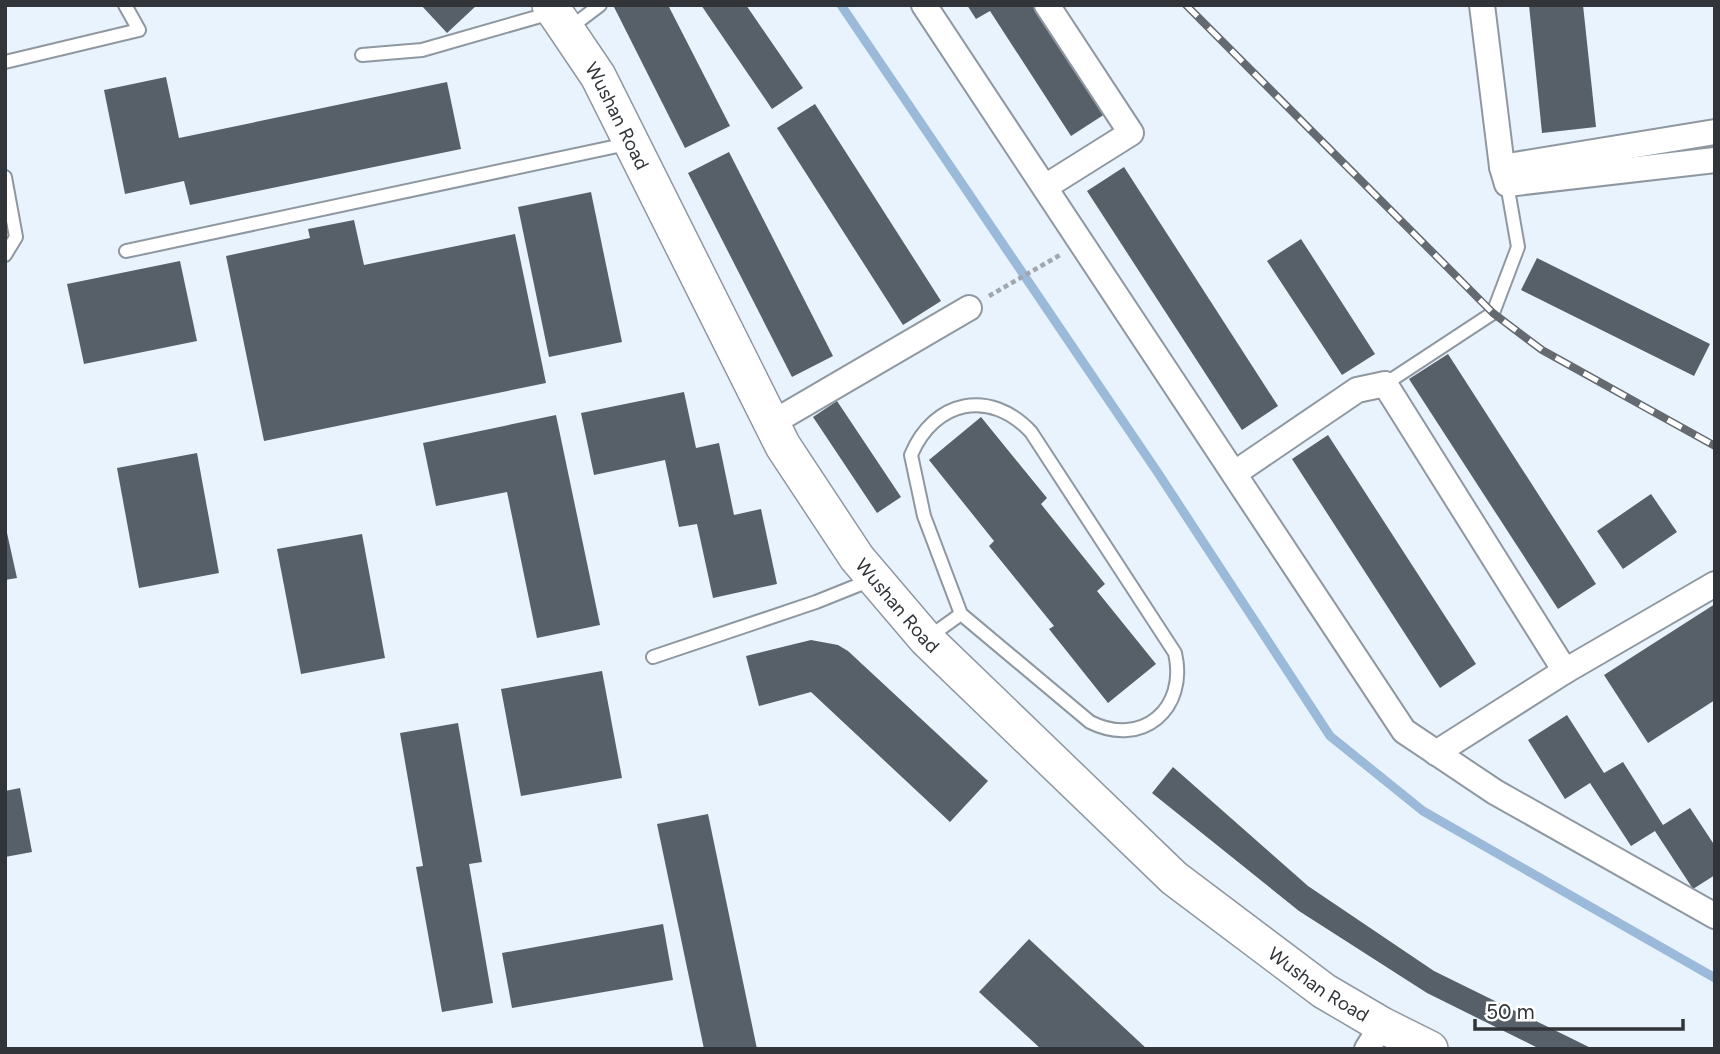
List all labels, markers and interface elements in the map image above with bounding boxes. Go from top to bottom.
street label: Wushan Road [580,58,654,173]
street label: Wushan Road [850,554,944,658]
street label: Wushan Road [1263,942,1373,1027]
scale bar [1475,988,1683,1032]
text: 50 m [1486,999,1535,1024]

